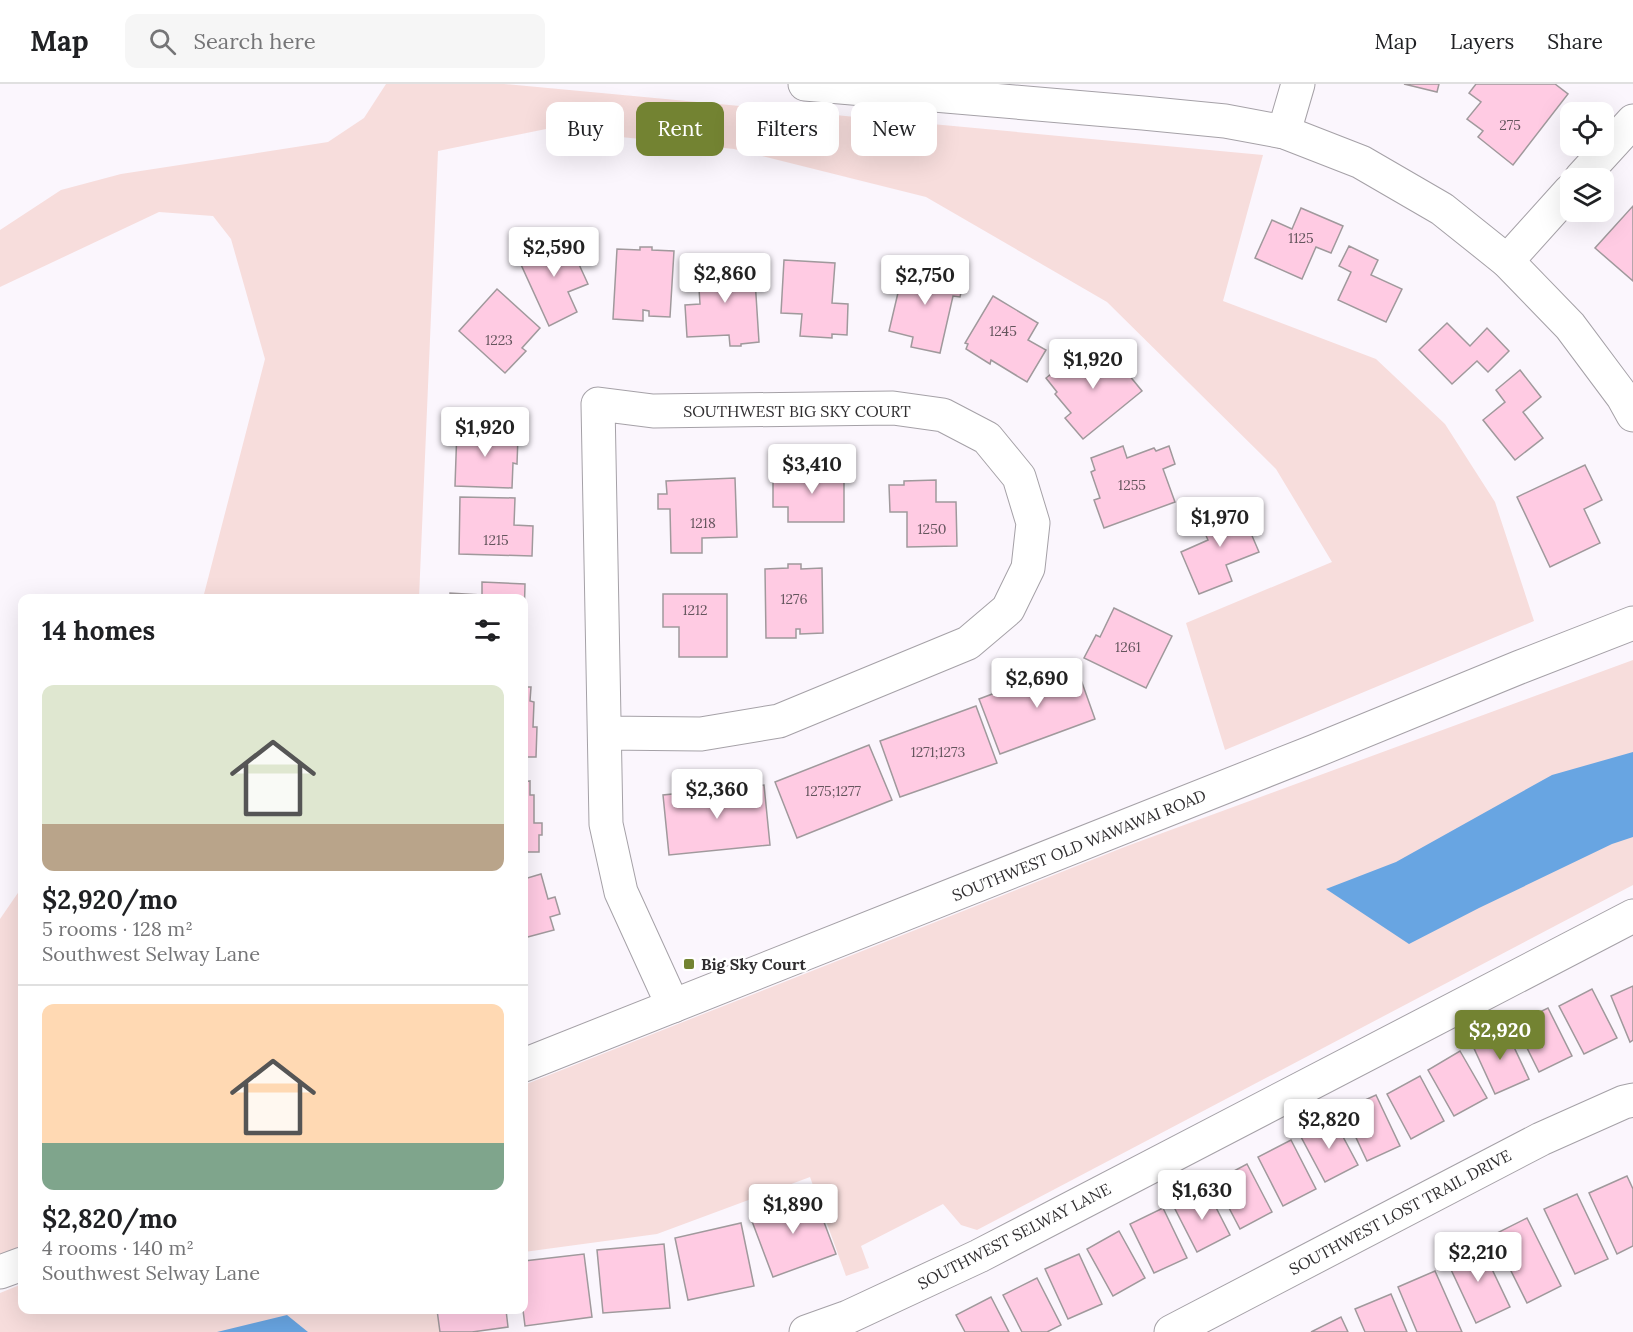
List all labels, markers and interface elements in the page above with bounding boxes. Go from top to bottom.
search box [125,14,545,68]
text: Map [30,23,89,59]
icon: search [146,25,179,58]
text: Search here [194,27,316,55]
text: Map [1374,28,1417,55]
text: Layers [1450,28,1514,55]
text: Share [1547,28,1603,55]
chip: Buy [546,102,624,156]
chip: Rent [636,102,724,156]
chip: Filters [736,102,839,156]
chip: New [851,102,937,156]
map controls [1560,102,1614,222]
button: locate [1560,102,1614,156]
house number: 275 [1499,116,1521,134]
button: layers [1560,168,1614,222]
pin: $2,590 [505,227,603,278]
house number: 1125 [1288,229,1314,247]
text: $2,590 [523,234,585,259]
pin: $2,860 [676,253,774,304]
pin: $2,750 [876,255,974,306]
text: $2,860 [693,260,757,285]
text: $2,750 [895,262,955,287]
house number: 1245 [989,322,1017,340]
house number: 1223 [485,331,513,349]
pin: $1,920 [1044,339,1142,390]
text: $1,920 [1063,346,1123,371]
street label: SOUTHWEST BIG SKY COURT [683,401,911,421]
pin: $1,920 [436,407,534,458]
text: $1,920 [455,414,515,439]
pin: $3,410 [763,444,861,495]
text: $3,410 [782,451,842,476]
house number: 1255 [1118,476,1146,494]
pin: $1,970 [1171,497,1269,548]
text: $1,970 [1191,504,1249,529]
house number: 1218 [690,514,716,532]
house number: 1250 [918,520,946,538]
house number: 1215 [483,531,509,549]
house number: 1276 [780,590,808,608]
house number: 1212 [682,601,708,619]
text: 14 homes [42,614,155,647]
icon: filters [471,614,504,647]
house number: 1261 [1115,638,1141,656]
pin: $2,690 [988,658,1086,709]
text: $2,690 [1005,665,1069,690]
icon: home [219,724,327,832]
house number: 1271;1273 [911,743,966,761]
pin: $2,360 [668,769,766,820]
text: $2,360 [686,776,748,801]
house number: 1275;1277 [805,782,861,800]
street label: SOUTHWEST OLD WAWAWAI ROAD [949,785,1209,905]
text: $2,920/mo [42,883,177,916]
text: 5 rooms · 128 m² [42,916,193,941]
text: Southwest Selway Lane [42,941,260,966]
place label: Big Sky Court [701,954,806,974]
marker: Big Sky Court [682,957,696,971]
pin: $2,920 [1451,1010,1549,1061]
text: $2,920 [1469,1017,1531,1042]
icon: home [219,1043,327,1151]
pin: $2,820 [1280,1099,1378,1150]
text: $2,820 [1298,1106,1360,1131]
street label: SOUTHWEST LOST TRAIL DRIVE [1286,1145,1514,1279]
pin: $1,630 [1153,1170,1251,1221]
text: $1,630 [1172,1177,1232,1202]
street label: SOUTHWEST SELWAY LANE [914,1179,1114,1293]
pin: $1,890 [744,1184,842,1235]
text: $1,890 [763,1191,823,1216]
text: $2,820/mo [42,1202,177,1235]
pin: $2,210 [1429,1232,1527,1283]
text: 4 rooms · 140 m² [42,1235,194,1260]
text: $2,210 [1449,1239,1507,1264]
text: Southwest Selway Lane [42,1260,260,1285]

